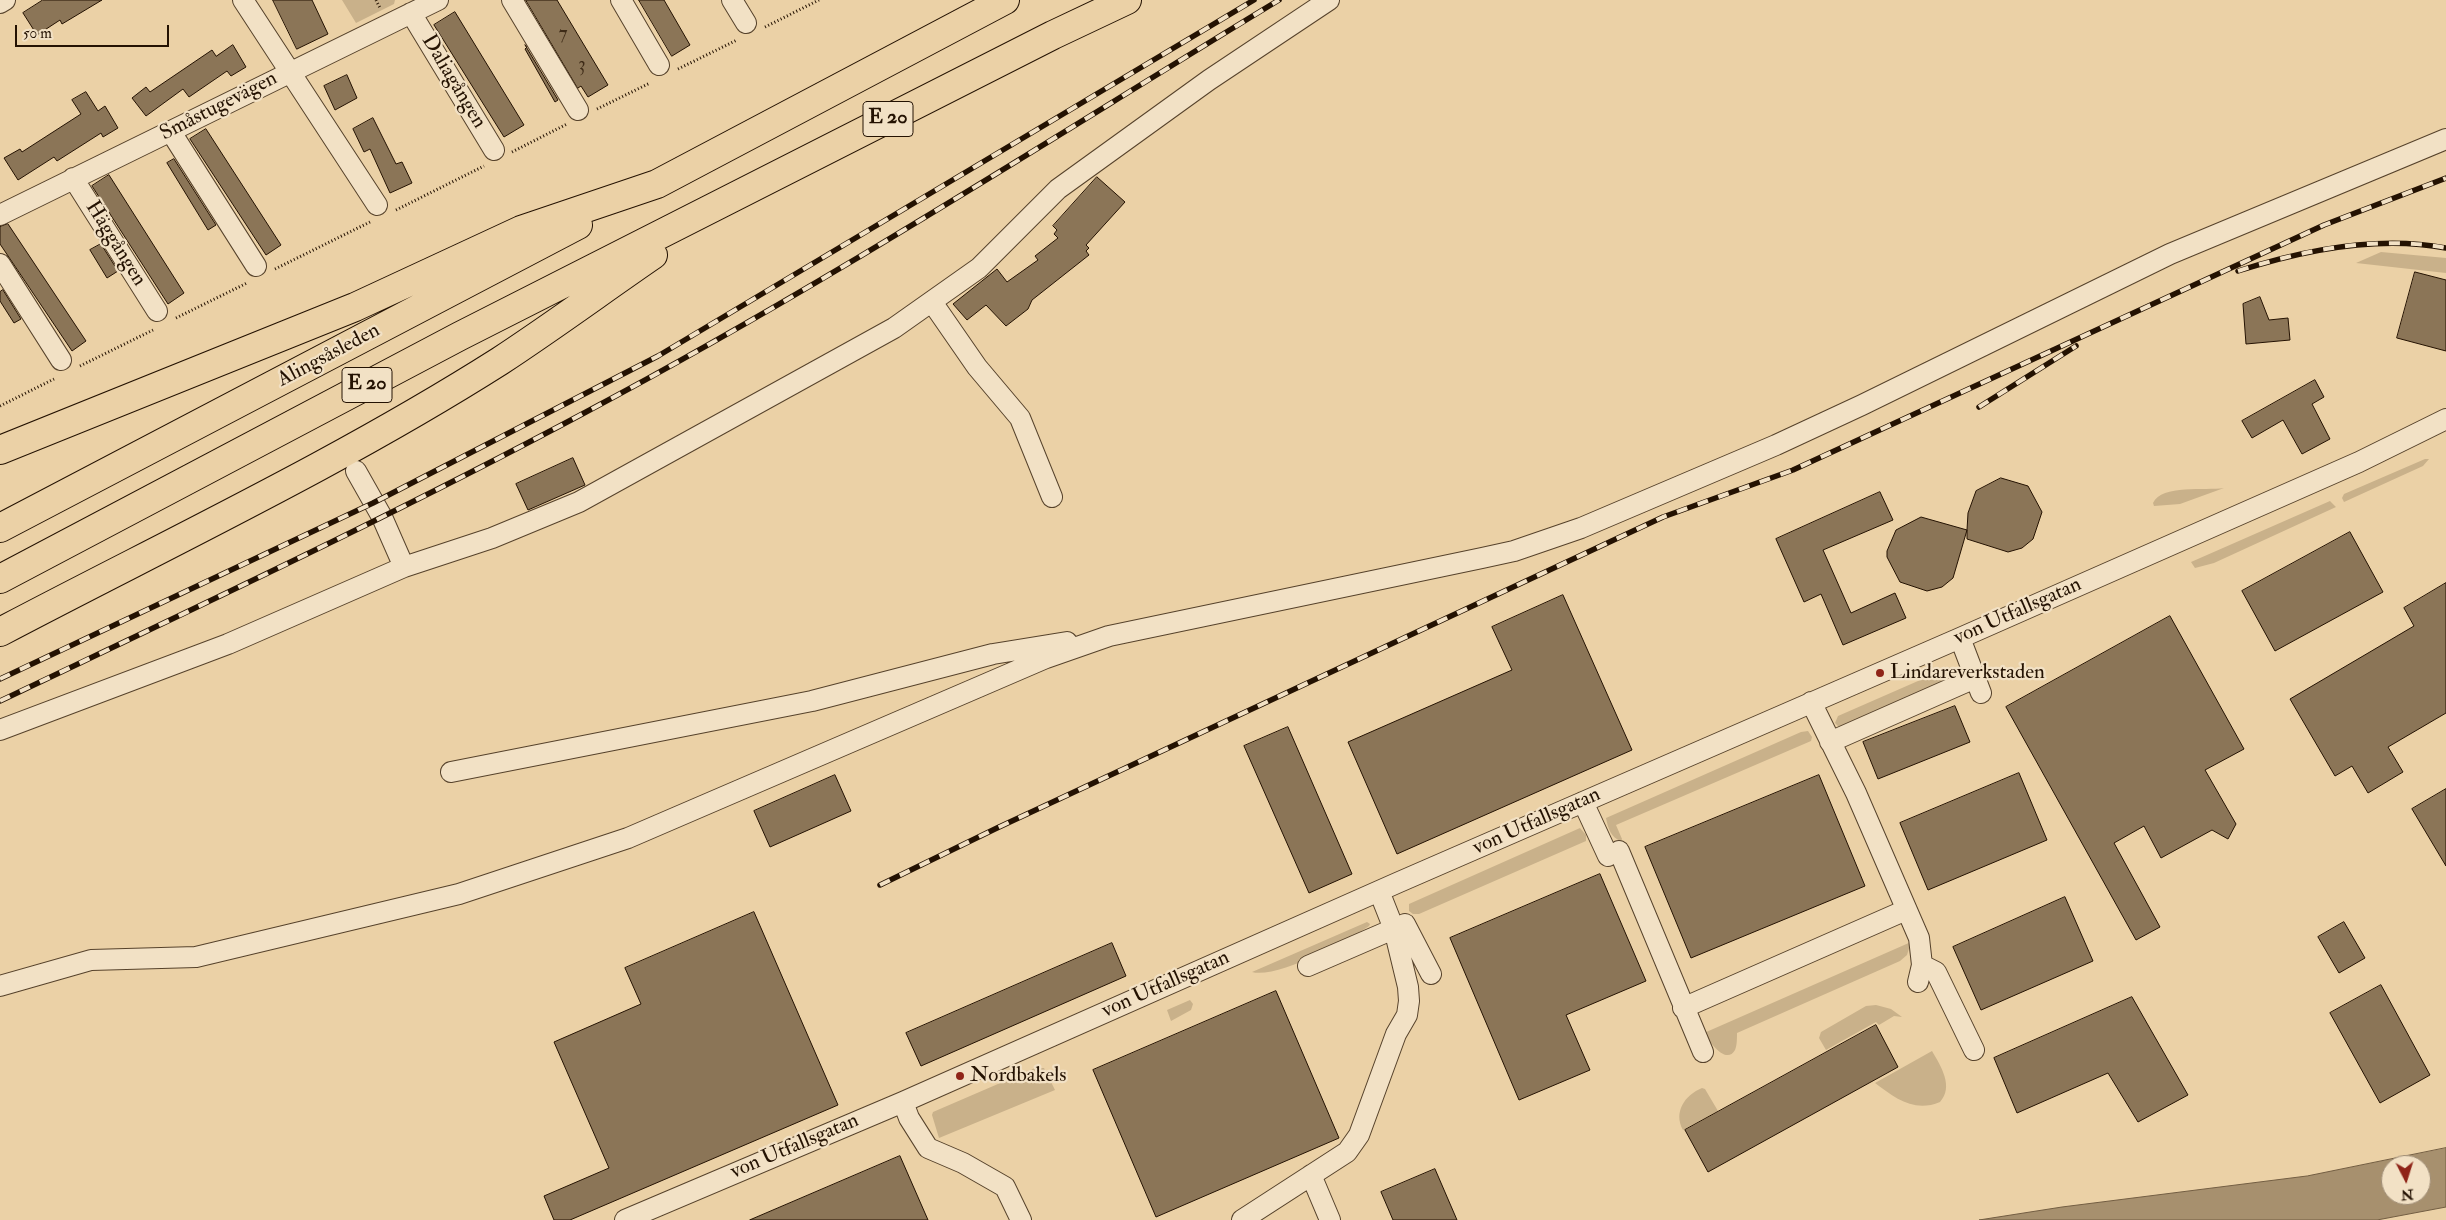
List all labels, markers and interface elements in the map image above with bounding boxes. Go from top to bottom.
scale bar [18,15,171,47]
text: 50 m [23,24,52,43]
house number: 7 [559,24,567,46]
street label: Daliagången [415,30,491,134]
house number: 3 [578,55,586,77]
street label: Småstugevägen [156,67,282,147]
road number: E 20 [863,102,913,136]
street label: Häggången [79,197,151,291]
street label: Alingsåsleden [273,318,385,394]
road number: E 20 [342,368,392,402]
street label: von Utfallsgatan [1950,573,2086,651]
place label: Lindareverkstaden [1890,660,2045,686]
marker: Lindareverkstaden [1874,667,1886,679]
street label: von Utfallsgatan [1469,783,1605,861]
street label: von Utfallsgatan [1098,946,1234,1024]
place label: Nordbakels [970,1063,1066,1089]
marker: Nordbakels [954,1070,966,1082]
street label: von Utfallsgatan [727,1109,863,1185]
north arrow [2381,1155,2431,1205]
text: N [2400,1185,2414,1203]

